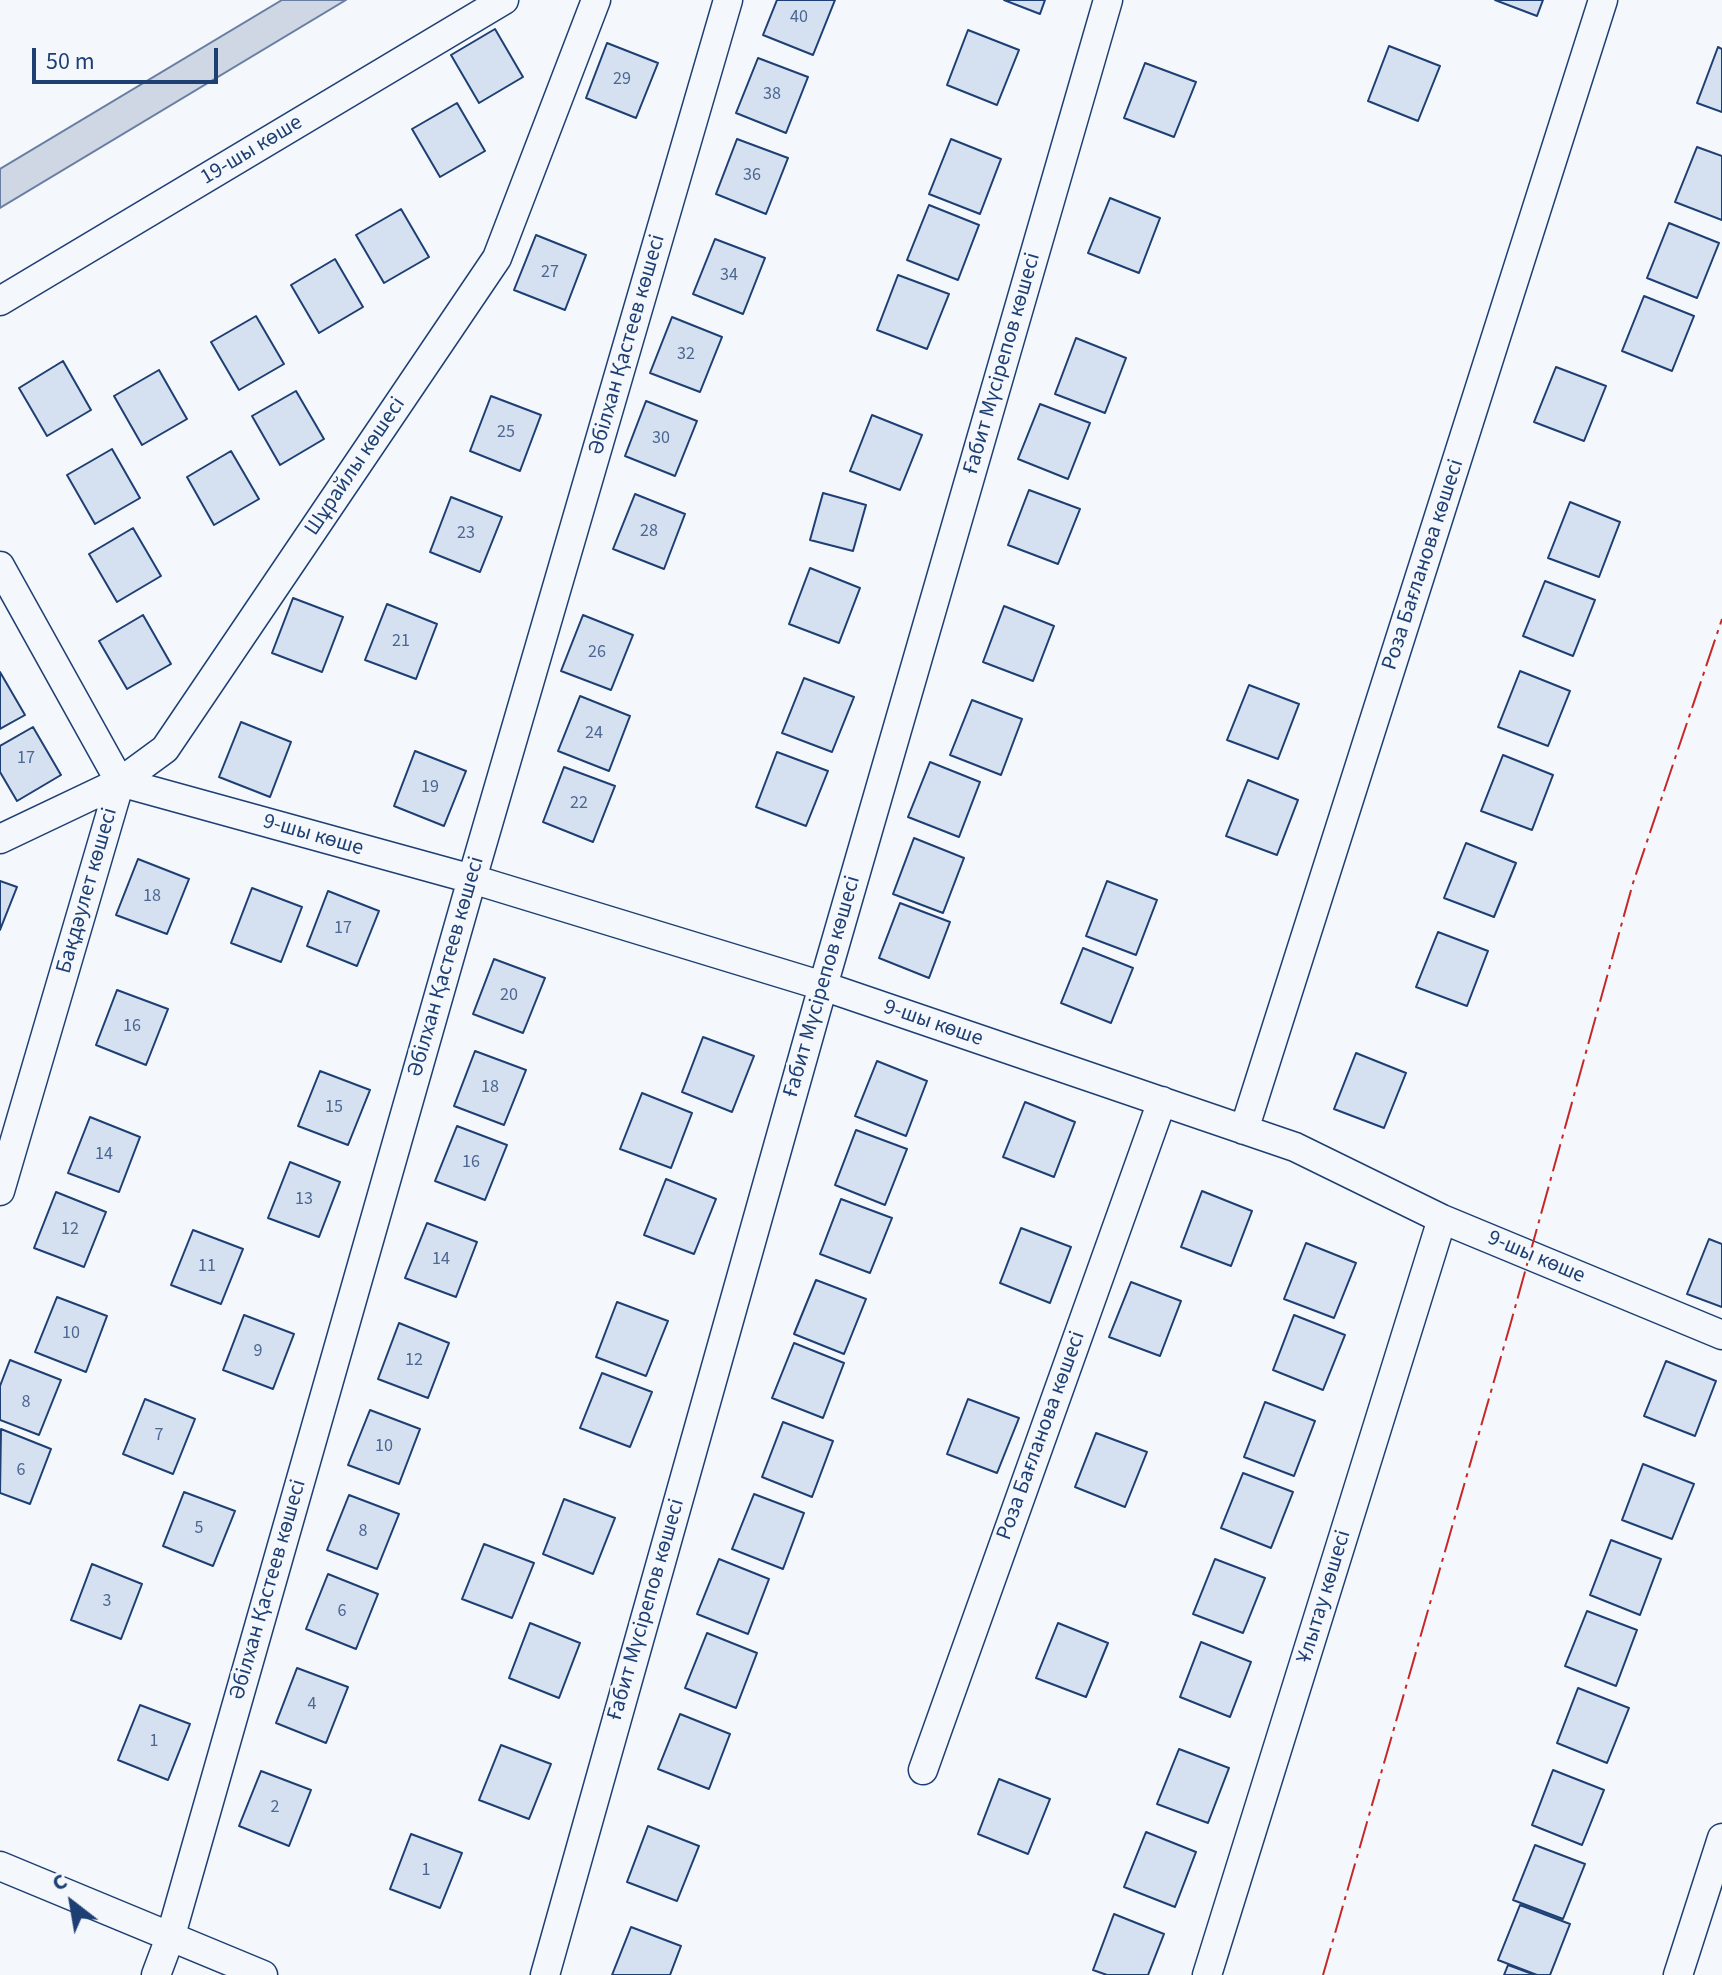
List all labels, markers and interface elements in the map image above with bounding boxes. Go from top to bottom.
house number: 40 [790,7,808,29]
scale bar [36,32,222,82]
text: 50 m [46,44,95,79]
house number: 29 [613,69,631,91]
house number: 38 [763,84,781,106]
street label: 19-шы көше [196,110,308,192]
house number: 36 [743,165,761,187]
street label: Әбілхан Қастеев көшесi [584,232,672,458]
street label: Ғабит Мүсірепов көшесi [959,250,1047,478]
house number: 27 [541,262,559,284]
house number: 34 [720,265,738,287]
house number: 32 [677,344,695,366]
street label: Шұрайлы көшесі [300,393,412,541]
house number: 25 [497,422,515,444]
house number: 30 [652,428,670,450]
street label: Роза Бағланова көшесi [1377,456,1471,674]
house number: 28 [640,521,658,543]
house number: 23 [457,523,475,545]
house number: 21 [392,631,410,653]
house number: 26 [588,642,606,664]
house number: 24 [585,723,603,745]
house number: 17 [17,748,35,770]
house number: 19 [421,777,439,799]
house number: 22 [570,793,588,815]
street label: Бақдәулет көшесi [52,805,124,977]
street label: 9-шы көше [260,809,366,863]
street label: Әбілхан Қастеев көшесi [403,854,491,1080]
street label: Ғабит Мүсірепов көшесi [779,873,867,1101]
house number: 18 [143,886,161,908]
house number: 17 [334,918,352,940]
house number: 20 [500,985,518,1007]
street label: 9-шы көше [880,995,986,1053]
house number: 16 [123,1016,141,1038]
house number: 18 [481,1077,499,1099]
house number: 15 [325,1097,343,1119]
house number: 14 [95,1144,113,1166]
house number: 16 [462,1152,480,1174]
house number: 13 [295,1189,313,1211]
house number: 12 [61,1219,79,1241]
street label: 9-шы көше [1483,1226,1589,1290]
house number: 14 [432,1249,450,1271]
house number: 11 [198,1256,216,1278]
house number: 10 [62,1323,80,1345]
street label: Роза Бағланова көшесi [992,1328,1092,1544]
house number: 9 [254,1341,262,1363]
house number: 12 [405,1350,423,1372]
house number: 8 [22,1392,30,1414]
house number: 7 [155,1425,163,1447]
house number: 10 [375,1436,393,1458]
house number: 6 [17,1460,25,1482]
street label: Әбілхан Қастеев көшесi [225,1477,313,1703]
street label: Ғабит Мүсірепов көшесi [603,1496,691,1724]
house number: 5 [195,1518,203,1540]
house number: 8 [359,1521,367,1543]
street label: Ұлытау көшесi [1292,1527,1358,1667]
house number: 3 [103,1591,111,1613]
house number: 6 [338,1601,346,1623]
house number: 4 [308,1694,316,1716]
house number: 1 [150,1731,158,1753]
house number: 2 [271,1797,279,1819]
house number: 1 [422,1860,430,1882]
north arrow [32,1863,112,1943]
text: С [46,1865,73,1899]

